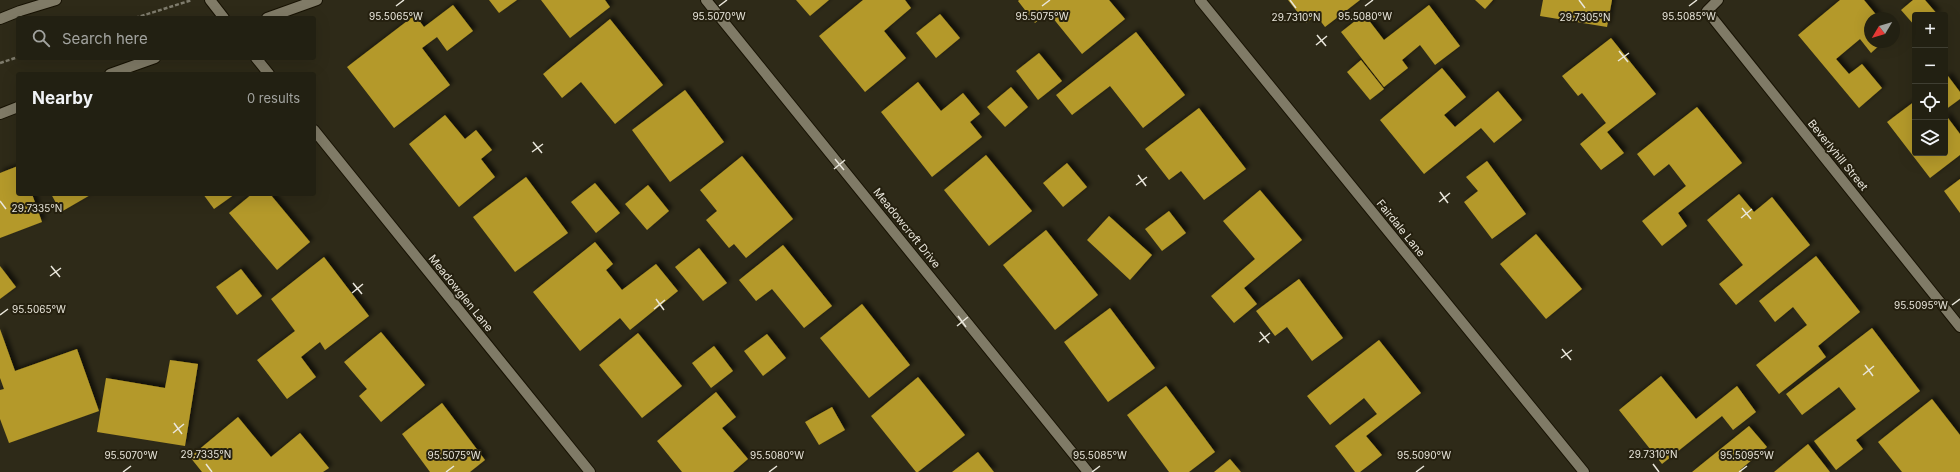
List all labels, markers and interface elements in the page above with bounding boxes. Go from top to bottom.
text: 95.5065°W [369,10,423,22]
text: 95.5070°W [692,10,746,22]
text: 95.5075°W [1016,10,1069,22]
text: 95.5080°W [1338,10,1392,22]
text: 95.5085°W [1662,10,1716,22]
text: 29.7310°N [1272,11,1320,23]
text: 29.7305°N [1560,11,1610,23]
north arrow [1864,12,1900,48]
map controls [1912,12,1948,156]
button: + [1912,12,1948,48]
search box [16,16,316,60]
icon: search [30,27,52,49]
text: Search here [62,29,148,48]
button: − [1912,48,1948,84]
button: locate [1912,84,1948,120]
text: Nearby [32,88,93,108]
text: 0 results [247,90,300,106]
street label: Beverlyhill Street [1805,117,1871,194]
button: layers [1912,120,1948,156]
street label: Meadowcroft Drive [870,185,944,271]
street label: Fairdale Lane [1374,197,1428,259]
text: 29.7335°N [12,202,62,214]
street label: Meadowglen Lane [426,252,496,334]
text: 95.5095°W [1894,299,1948,311]
text: 95.5065°W [12,303,66,315]
text: 29.7335°N [181,448,231,460]
text: 29.7310°N [1629,448,1677,460]
text: 95.5070°W [104,449,158,461]
text: 95.5075°W [428,449,481,461]
text: 95.5080°W [750,449,804,461]
text: 95.5085°W [1073,449,1127,461]
text: 95.5090°W [1397,449,1451,461]
text: 95.5095°W [1720,449,1774,461]

